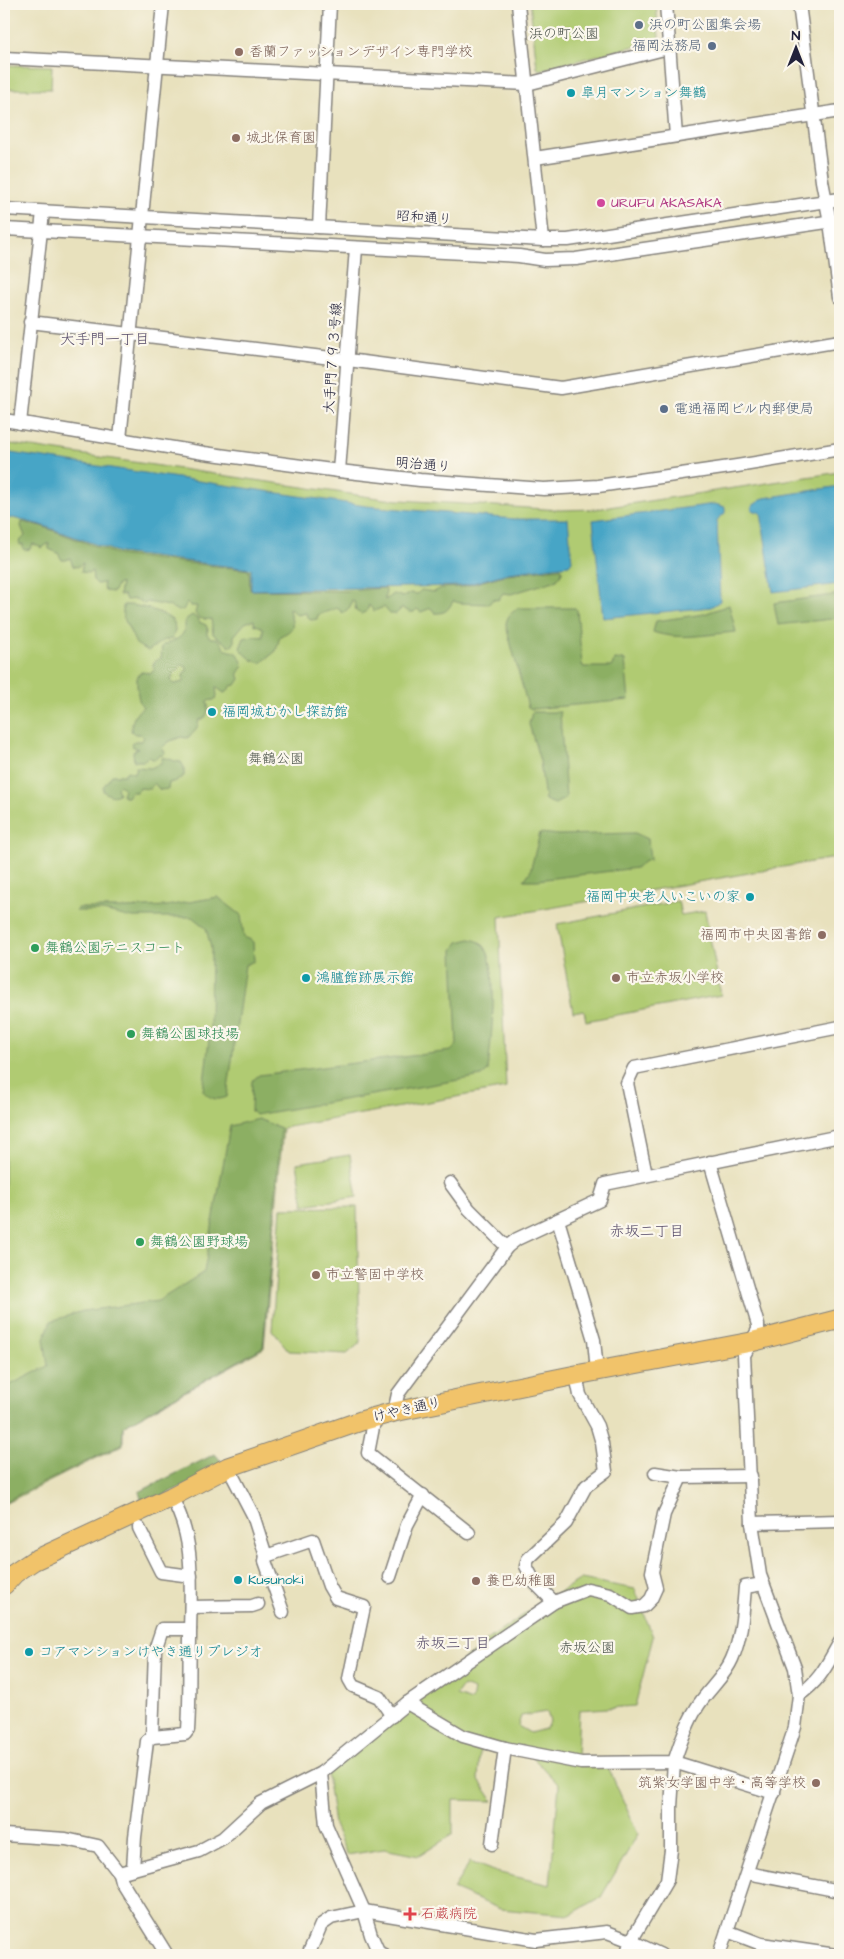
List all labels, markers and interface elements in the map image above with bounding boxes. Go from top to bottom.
place label: 浜の町公園集会場 [649,15,761,35]
marker: 浜の町公園集会場 [633,19,645,31]
north arrow [772,22,822,72]
park label: 浜の町公園 [529,24,599,44]
text: N [792,26,801,46]
place label: 福岡法務局 [632,36,702,56]
marker: 福岡法務局 [706,40,718,52]
place label: 香蘭ファッションデザイン専門学校 [249,42,472,62]
marker: 香蘭ファッションデザイン専門学校 [233,46,245,58]
place label: 皐月マンション舞鶴 [581,83,706,103]
marker: 皐月マンション舞鶴 [565,87,577,99]
place label: 城北保育園 [246,128,316,148]
marker: 城北保育園 [230,132,242,144]
place label: URUFU AKASAKA [611,193,722,213]
marker: URUFU AKASAKA [595,197,607,209]
street label: 昭和通り [395,206,453,230]
street label: 大手門７９３号線 [319,301,347,415]
district label: 大手門一丁目 [60,329,150,350]
place label: 電通福岡ビル内郵便局 [674,399,814,419]
marker: 電通福岡ビル内郵便局 [658,403,670,415]
street label: 明治通り [394,453,452,477]
place label: 福岡城むかし探訪館 [222,702,348,722]
marker: 福岡城むかし探訪館 [206,706,218,718]
park label: 舞鶴公園 [248,749,304,769]
place label: 福岡中央老人いこいの家 [586,887,740,907]
marker: 福岡中央老人いこいの家 [744,891,756,903]
place label: 福岡市中央図書館 [700,925,812,945]
marker: 福岡市中央図書館 [816,929,828,941]
place label: 舞鶴公園テニスコート [45,938,185,958]
marker: 舞鶴公園テニスコート [29,942,41,954]
place label: 鴻臚館跡展示館 [316,968,414,988]
place label: 市立赤坂小学校 [626,968,724,988]
marker: 鴻臚館跡展示館 [300,972,312,984]
marker: 市立赤坂小学校 [610,972,622,984]
place label: 舞鶴公園球技場 [141,1024,239,1044]
marker: 舞鶴公園球技場 [125,1028,137,1040]
district label: 赤坂二丁目 [609,1221,685,1242]
place label: 舞鶴公園野球場 [150,1232,248,1252]
marker: 舞鶴公園野球場 [134,1236,146,1248]
place label: 市立警固中学校 [326,1265,424,1285]
marker: 市立警固中学校 [310,1269,322,1281]
street label: けやき通り [371,1392,443,1428]
place label: Kusunoki [248,1570,303,1590]
place label: 養巴幼稚園 [486,1571,556,1591]
marker: Kusunoki [232,1574,244,1586]
marker: 養巴幼稚園 [470,1575,482,1587]
district label: 赤坂三丁目 [415,1633,491,1654]
park label: 赤坂公園 [559,1638,615,1658]
place label: コアマンションけやき通りプレジオ [39,1642,262,1662]
marker: コアマンションけやき通りプレジオ [23,1646,35,1658]
place label: 筑紫女学園中学・高等学校 [638,1773,806,1793]
marker: 筑紫女学園中学・高等学校 [810,1777,822,1789]
place label: 石蔵病院 [421,1904,477,1924]
marker: 石蔵病院 [403,1907,417,1921]

